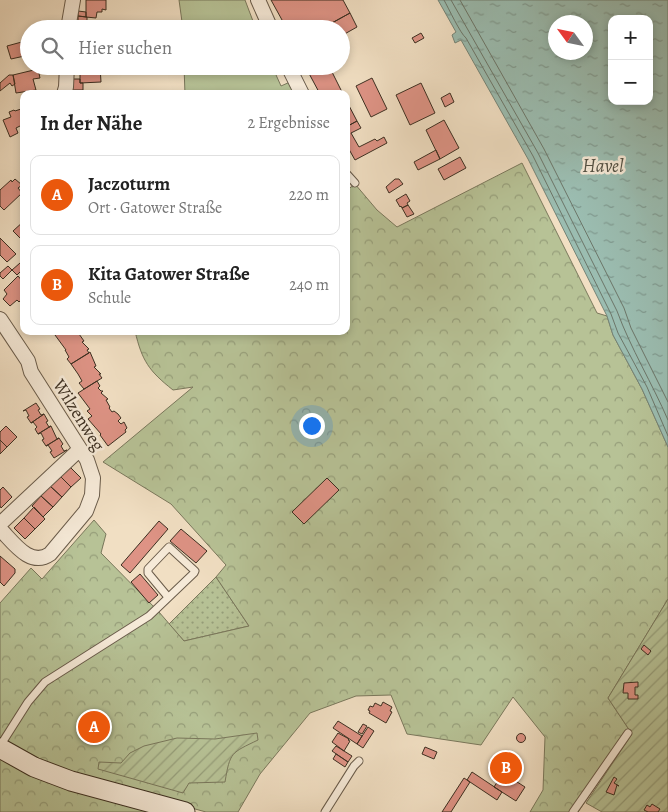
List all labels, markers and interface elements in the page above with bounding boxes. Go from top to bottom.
north arrow [548,15,593,60]
map controls [608,15,653,105]
button: + [608,15,653,60]
search box [20,20,350,75]
icon: search [38,34,66,62]
text: Hier suchen [78,35,172,61]
button: − [608,60,653,105]
text: In der Nähe [40,109,142,137]
text: 2 Ergebnisse [248,112,330,134]
water label: Havel [582,153,624,179]
text: Jaczoturm [88,171,170,197]
text: A [52,184,62,206]
text: 220 m [289,184,329,206]
text: Ort · Gatower Straße [88,197,222,219]
text: Kita Gatower Straße [88,261,250,287]
text: B [52,274,62,296]
text: 240 m [289,274,329,296]
text: Schule [88,287,131,309]
street label: Wilzenweg [47,374,111,456]
your location [299,413,325,439]
pin: A [78,708,110,746]
pin: B [490,749,522,787]

